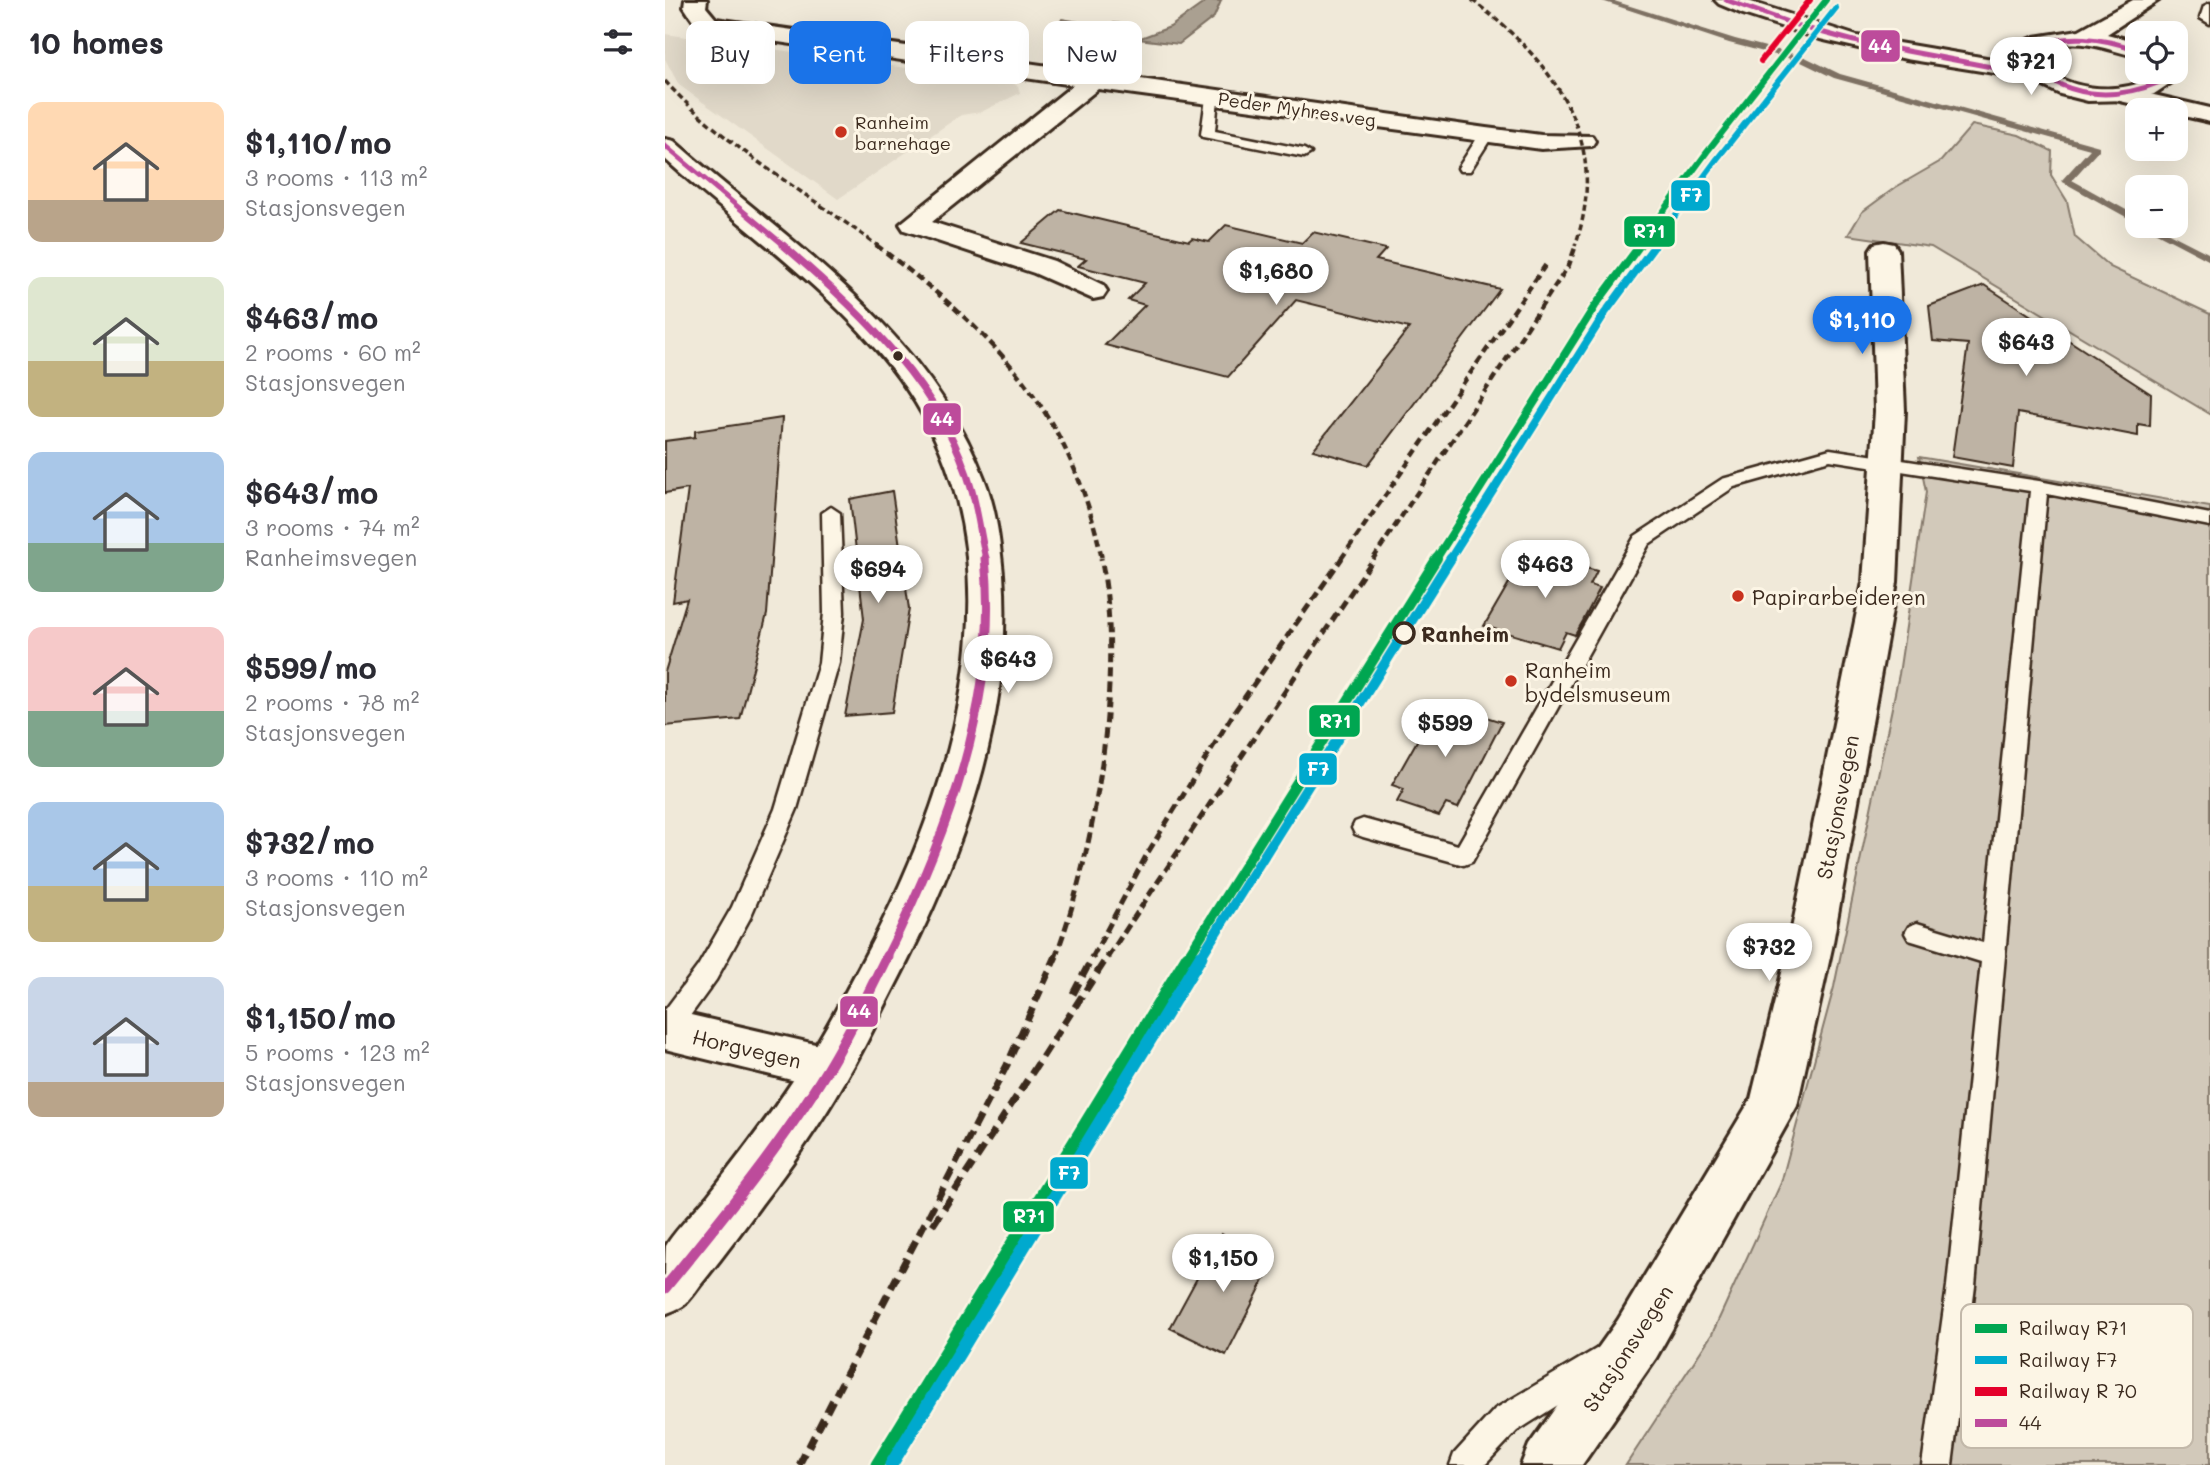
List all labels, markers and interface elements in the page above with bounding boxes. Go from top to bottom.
chip: Buy [686,21,775,84]
chip: Rent [789,21,891,84]
chip: Filters [905,21,1029,84]
chip: New [1043,21,1142,84]
map controls [2125,21,2188,238]
button: locate [2125,21,2188,84]
text: 10 homes [28,22,164,62]
icon: filters [599,23,637,61]
line badge: 44 [1860,29,1901,63]
text: 44 [1868,33,1892,58]
pin: $721 [1990,38,2072,97]
text: $721 [2006,45,2056,75]
street label: Peder Myhres veg [1217,86,1377,132]
button: + [2125,98,2188,161]
place label: Ranheim barnehage [855,110,951,155]
text: $1,110/mo [245,122,391,162]
marker: Ranheim barnehage [833,124,849,140]
icon: home [84,130,168,214]
text: 3 rooms · 113 m² [245,162,427,192]
button: − [2125,175,2188,238]
line badge: F7 [1670,179,1711,212]
text: F7 [1680,182,1703,207]
text: Stasjonsvegen [245,192,406,222]
line badge: R71 [1623,215,1676,248]
text: R71 [1633,218,1665,243]
pin: $1,680 [1219,247,1333,307]
text: $1,680 [1239,255,1313,285]
pin: $1,110 [1805,296,1919,356]
text: $463/mo [245,297,378,337]
text: $1,110 [1829,304,1895,334]
icon: home [84,305,168,389]
pin: $643 [1985,318,2067,378]
text: $643 [1998,326,2054,356]
text: 2 rooms · 60 m² [245,337,421,367]
unlabelled marker [891,349,905,363]
text: Stasjonsvegen [245,367,406,397]
line badge: 44 [922,402,962,436]
text: 44 [930,406,954,431]
text: $643/mo [245,472,378,512]
icon: home [84,480,168,564]
text: 3 rooms · 74 m² [245,512,420,542]
pin: $463 [1504,540,1586,600]
text: Ranheimsvegen [245,542,417,572]
pin: $694 [837,546,919,605]
text: $463 [1517,548,1573,578]
text: $694 [850,553,906,583]
place label: Papirarbeideren [1752,583,1926,610]
marker: Papirarbeideren [1730,588,1746,604]
place label: Ranheim [1421,620,1509,647]
marker: Ranheim [1393,622,1415,644]
pin: $643 [967,636,1049,695]
text: $643 [980,643,1036,673]
text: $599/mo [245,647,377,687]
icon: home [84,655,168,739]
place label: Ranheim bydelsmuseum [1525,656,1671,707]
marker: Ranheim bydelsmuseum [1503,673,1519,689]
text: 2 rooms · 78 m² [245,687,419,717]
pin: $599 [1404,700,1486,759]
line badge: R71 [1308,704,1361,738]
text: $599 [1417,707,1473,737]
text: R71 [1319,708,1351,733]
text: Stasjonsvegen [245,717,406,747]
street label: Stasjonsvegen [1810,732,1864,882]
line badge: F7 [1298,752,1338,786]
text: F7 [1307,756,1330,781]
text: $732/mo [245,822,375,862]
icon: home [84,830,168,914]
text: 3 rooms · 110 m² [245,862,428,892]
text: Stasjonsvegen [245,892,406,922]
pin: $732 [1728,923,1810,983]
text: $732 [1742,931,1796,961]
line badge: 44 [839,995,879,1028]
text: $1,150/mo [245,997,396,1037]
text: 44 [847,998,871,1023]
icon: home [84,1005,168,1089]
street label: Horgvegen [690,1022,804,1074]
text: 5 rooms · 123 m² [245,1037,430,1067]
text: Stasjonsvegen [245,1067,406,1097]
line badge: F7 [1049,1156,1089,1190]
text: F7 [1058,1160,1081,1185]
line badge: R71 [1002,1200,1055,1233]
text: R71 [1013,1203,1045,1228]
pin: $1,150 [1166,1234,1280,1294]
text: $1,150 [1188,1242,1258,1272]
street label: Stasjonsvegen [1576,1279,1678,1417]
legend [1961,1304,2193,1448]
text: Railway R71 [2019,1315,2127,1340]
text: Railway F7 [2019,1347,2117,1372]
text: Railway R 70 [2019,1378,2137,1403]
text: 44 [2019,1410,2041,1435]

